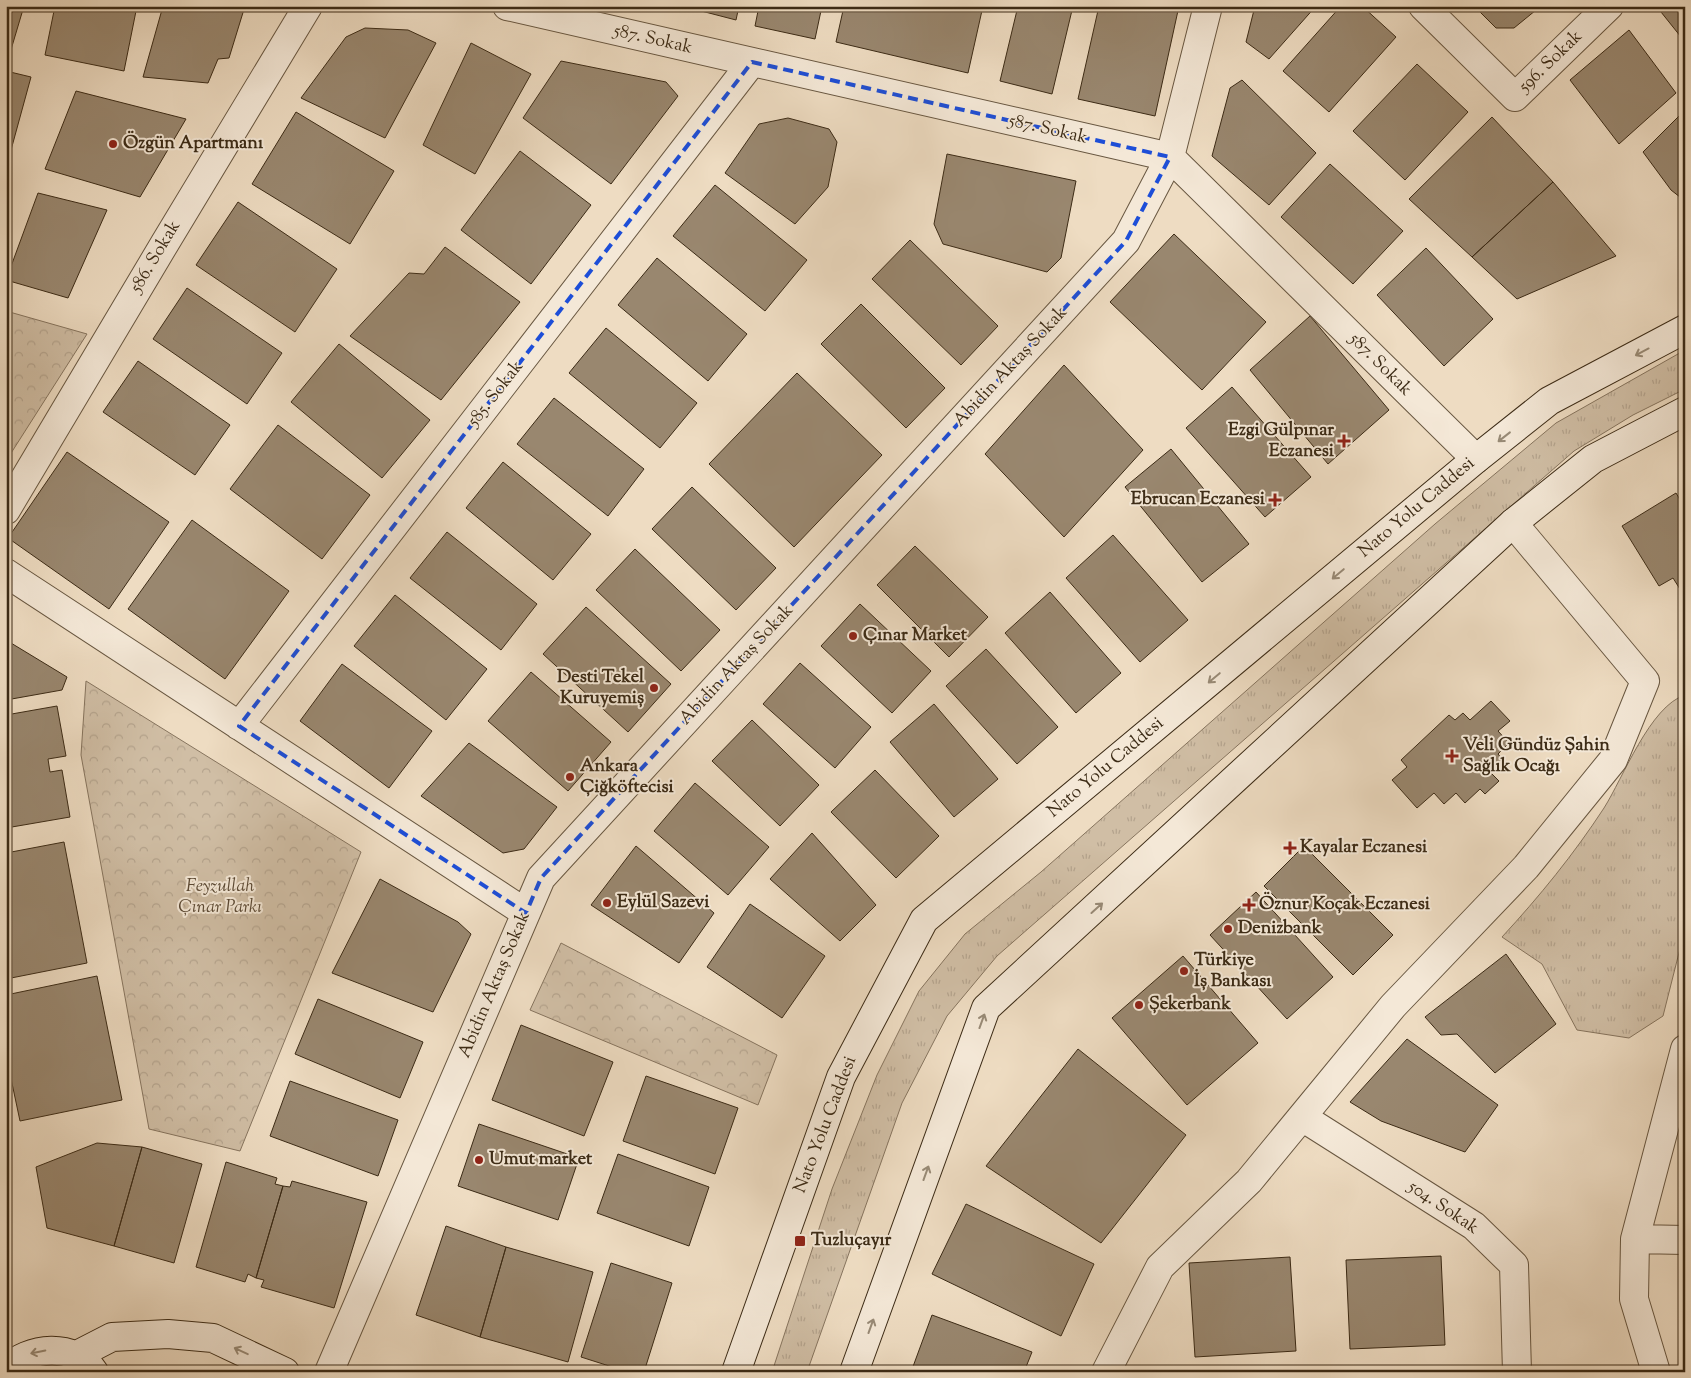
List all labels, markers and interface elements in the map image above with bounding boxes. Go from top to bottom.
street label: 587. Sokak [610,18,695,62]
street label: 596. Sokak [1512,25,1589,100]
street label: 587. Sokak [1005,108,1090,152]
place label: Özgün Apartmanı [123,130,264,157]
marker: Özgün Apartmanı [107,138,119,150]
street label: 586. Sokak [124,216,188,299]
street label: Abidin Aktaş Sokak [948,301,1074,433]
street label: 587. Sokak [1342,327,1418,403]
one-way arrow [1634,347,1649,357]
street label: 585. Sokak [461,355,530,434]
place label: Ezgi Gülpınar Eczanesi [1228,418,1335,465]
one-way arrow [1498,431,1511,442]
marker: Ezgi Gülpınar Eczanesi [1338,435,1350,447]
street label: Nato Yolu Caddesi [1353,451,1481,565]
place label: Ebrucan Eczanesi [1131,487,1266,513]
marker: Ebrucan Eczanesi [1269,494,1281,506]
one-way arrow [1332,568,1345,579]
street label: Abidin Aktaş Sokak [674,599,800,731]
place label: Çınar Market [863,623,968,649]
marker: Çınar Market [847,630,859,642]
place label: Desti Tekel Kuruyemiş [557,665,645,712]
one-way arrow [1207,672,1220,684]
marker: Desti Tekel Kuruyemiş [648,682,660,694]
street label: Nato Yolu Caddesi [1042,711,1170,825]
place label: Veli Gündüz Şahin Sağlık Ocağı [1463,733,1610,780]
marker: Veli Gündüz Şahin Sağlık Ocağı [1445,749,1459,763]
place label: Ankara Çiğköftecisi [580,754,674,801]
marker: Ankara Çiğköftecisi [564,771,576,783]
place label: Kayalar Eczanesi [1300,835,1428,861]
marker: Kayalar Eczanesi [1284,842,1296,854]
park label: Feyzullah Çınar Parkı [178,874,262,921]
place label: Eylül Sazevi [617,890,710,916]
place label: Öznur Koçak Eczanesi [1259,891,1431,918]
marker: Eylül Sazevi [601,897,613,909]
marker: Öznur Koçak Eczanesi [1243,899,1255,911]
one-way arrow [1090,902,1103,913]
street label: Abidin Aktaş Sokak [452,907,538,1062]
place label: Denizbank [1238,916,1322,942]
marker: Denizbank [1222,923,1234,935]
place label: Türkiye İş Bankası [1194,948,1272,995]
marker: Türkiye İş Bankası [1178,965,1190,977]
place label: Şekerbank [1149,992,1231,1018]
marker: Şekerbank [1133,999,1145,1011]
one-way arrow [978,1013,987,1029]
street label: Nato Yolu Caddesi [788,1053,864,1197]
place label: Umut market [489,1147,593,1173]
marker: Umut market [473,1154,485,1166]
one-way arrow [922,1166,931,1181]
street label: 504. Sokak [1401,1174,1484,1241]
place label: Tuzluçayır [811,1228,892,1254]
marker: Tuzluçayır [793,1234,807,1248]
one-way arrow [867,1319,876,1334]
one-way arrow [234,1346,249,1356]
one-way arrow [30,1348,46,1357]

